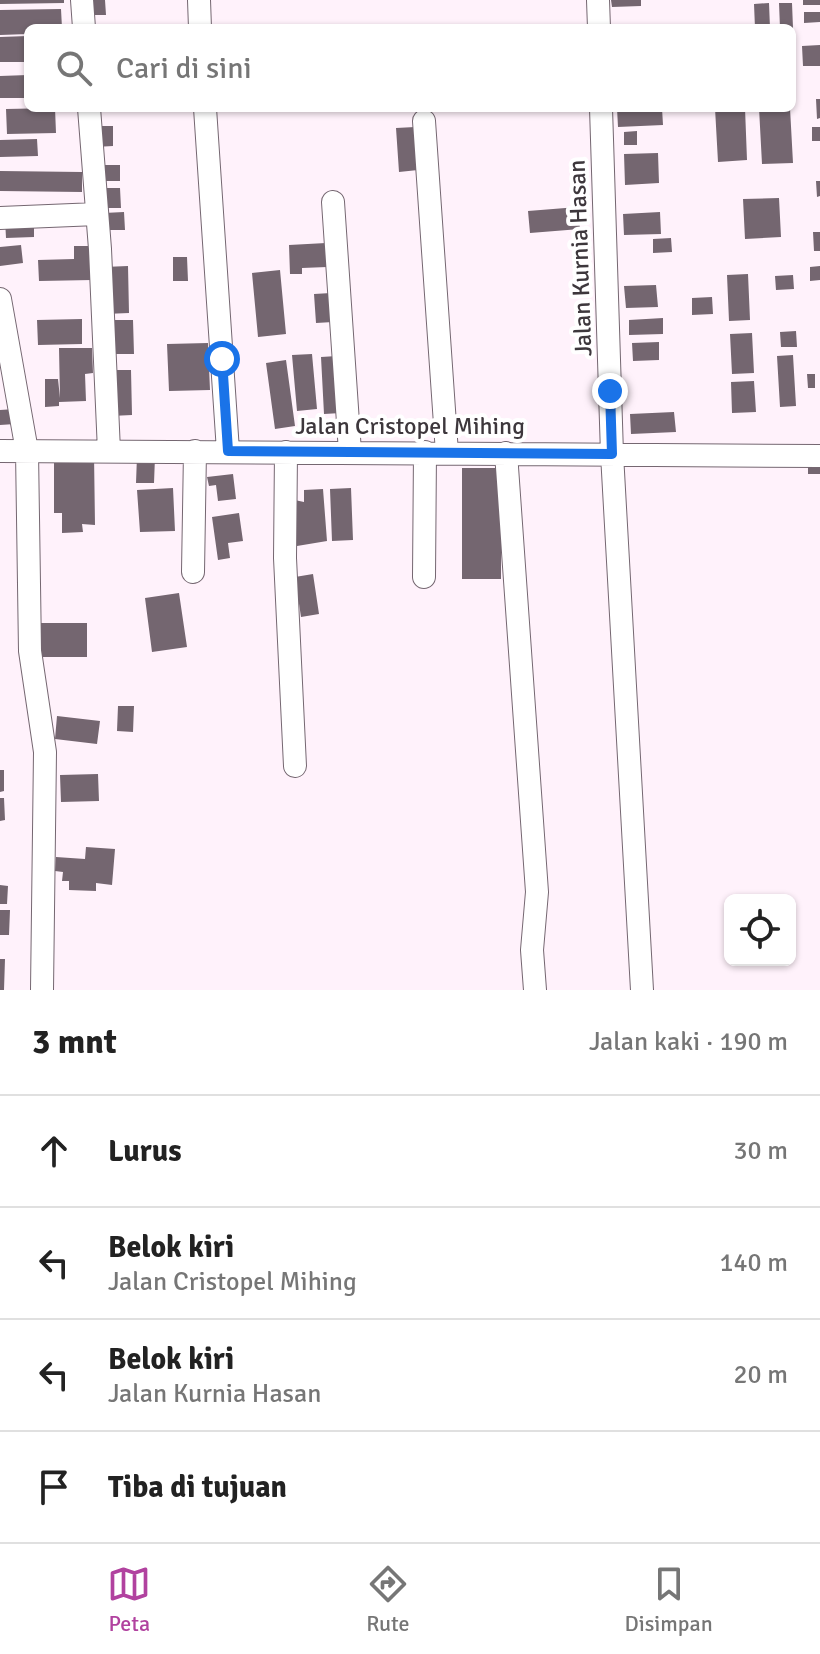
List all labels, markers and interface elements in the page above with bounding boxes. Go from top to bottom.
search box [24,24,796,112]
icon: search [52,46,96,90]
text: Cari di sini [116,50,252,87]
street label: Jalan Kurnia Hasan [562,159,598,357]
route start [204,341,240,377]
route end [592,373,628,409]
street label: Jalan Cristopel Mihing [295,411,525,441]
map controls [724,894,796,966]
button: locate [724,894,796,966]
text: 3 mnt [32,1021,117,1063]
text: Jalan kaki · 190 m [589,1026,788,1058]
icon: ahead [32,1129,76,1173]
text: Lurus [108,1133,182,1170]
text: 30 m [733,1135,788,1167]
text: Belok kiri [108,1229,234,1266]
icon: left [32,1241,76,1285]
text: 140 m [719,1247,788,1279]
text: Jalan Cristopel Mihing [108,1266,357,1298]
text: Belok kiri [108,1341,234,1378]
icon: left [32,1353,76,1397]
text: 20 m [733,1359,788,1391]
text: Jalan Kurnia Hasan [108,1378,321,1410]
icon: arrive [32,1465,76,1509]
text: Tiba di tujuan [108,1469,287,1506]
tab: Peta [107,1562,151,1637]
tab: Rute [366,1562,410,1637]
tab: Disimpan [624,1562,713,1637]

